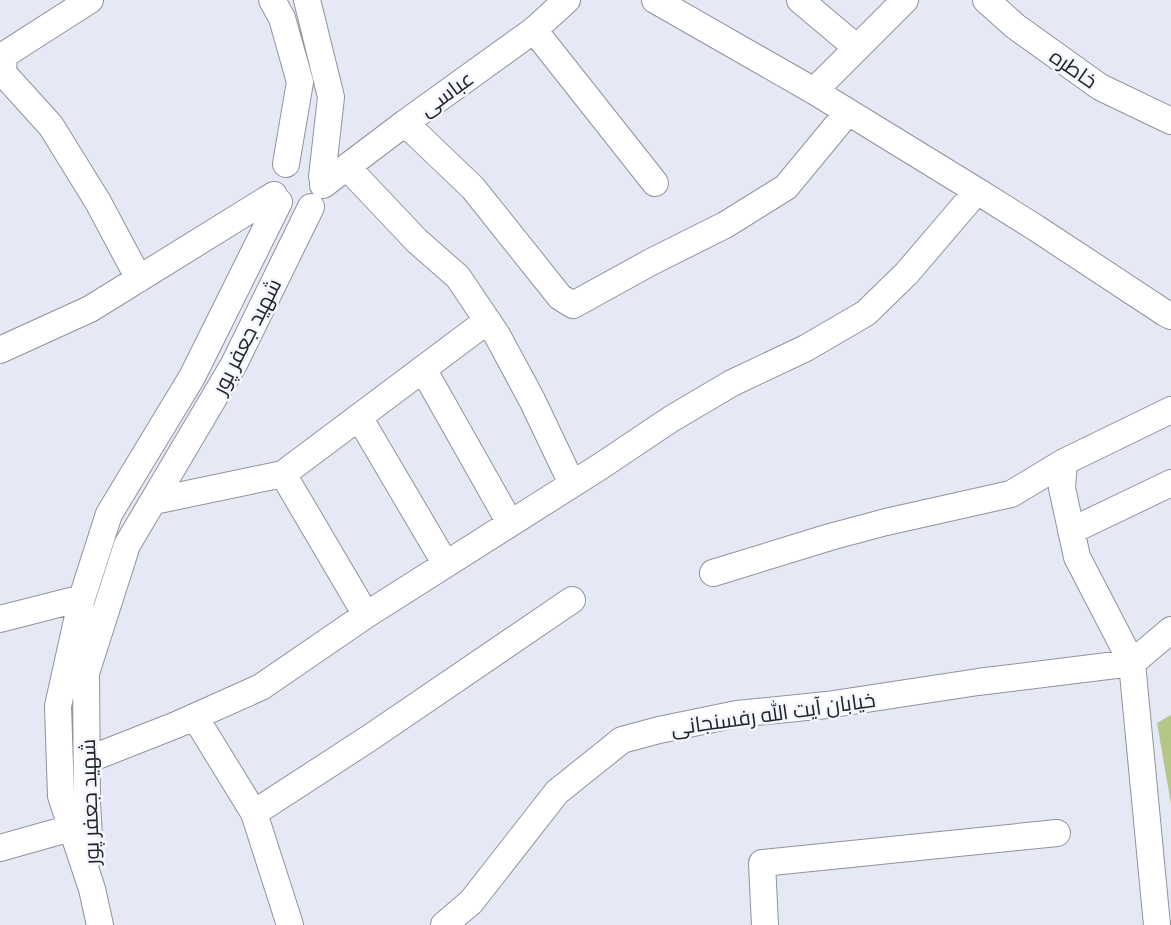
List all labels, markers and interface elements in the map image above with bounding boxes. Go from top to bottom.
street label: خاطره [1045,42,1103,94]
street label: عباسی [413,64,479,122]
street label: شهید جعفر پور [204,273,288,400]
street label: خیابان آیت الله رفسنجانی [669,685,877,741]
street label: شهید جعفر پور [73,738,106,867]

